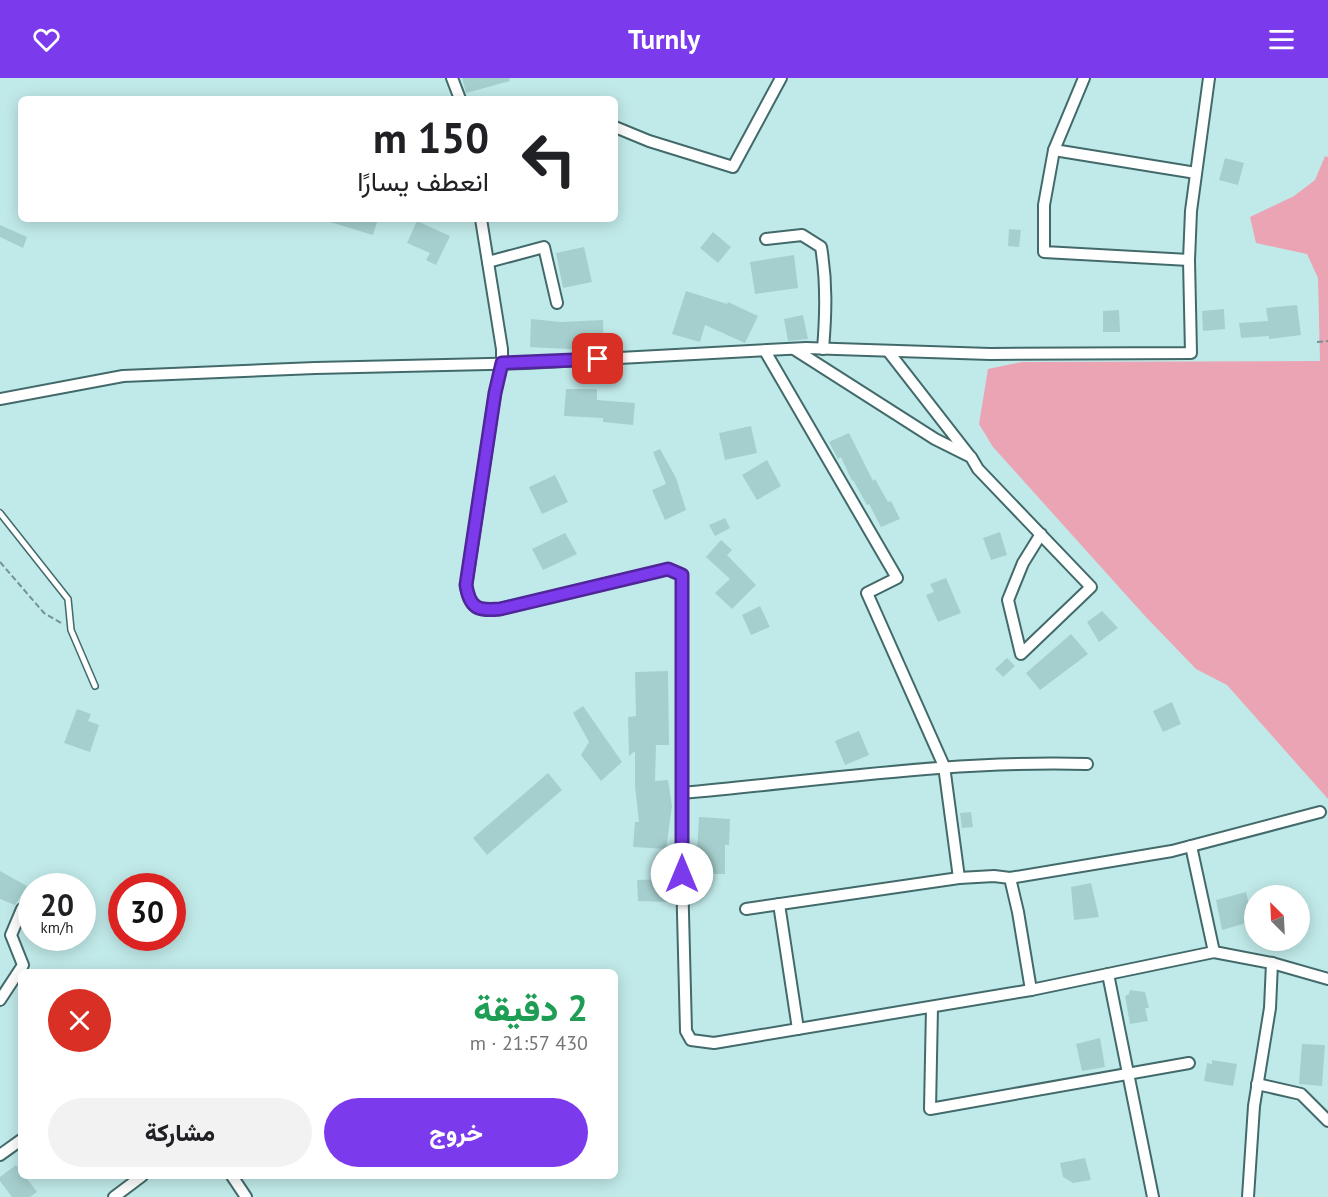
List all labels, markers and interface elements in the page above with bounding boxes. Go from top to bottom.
text: Turnly [628,22,700,56]
icon: heart [30,23,63,56]
icon: menu [1265,23,1298,56]
text: 150 m [373,110,489,165]
icon: left [510,120,588,198]
text: انعطف يسارًا [357,164,489,198]
pin [572,333,623,384]
icon: arrive [581,342,614,375]
position arrow [650,842,714,906]
speed limit sign: 30 [108,873,186,951]
text: 20 [40,885,74,924]
north arrow [1244,885,1310,951]
map controls [1244,885,1310,951]
text: km/h [41,918,73,937]
text: 2 دقيقة [473,984,588,1031]
button: close [48,989,111,1052]
text: 430 m · 21:57 [470,1030,588,1056]
button: مشاركة [48,1098,312,1167]
button: خروج [324,1098,588,1167]

